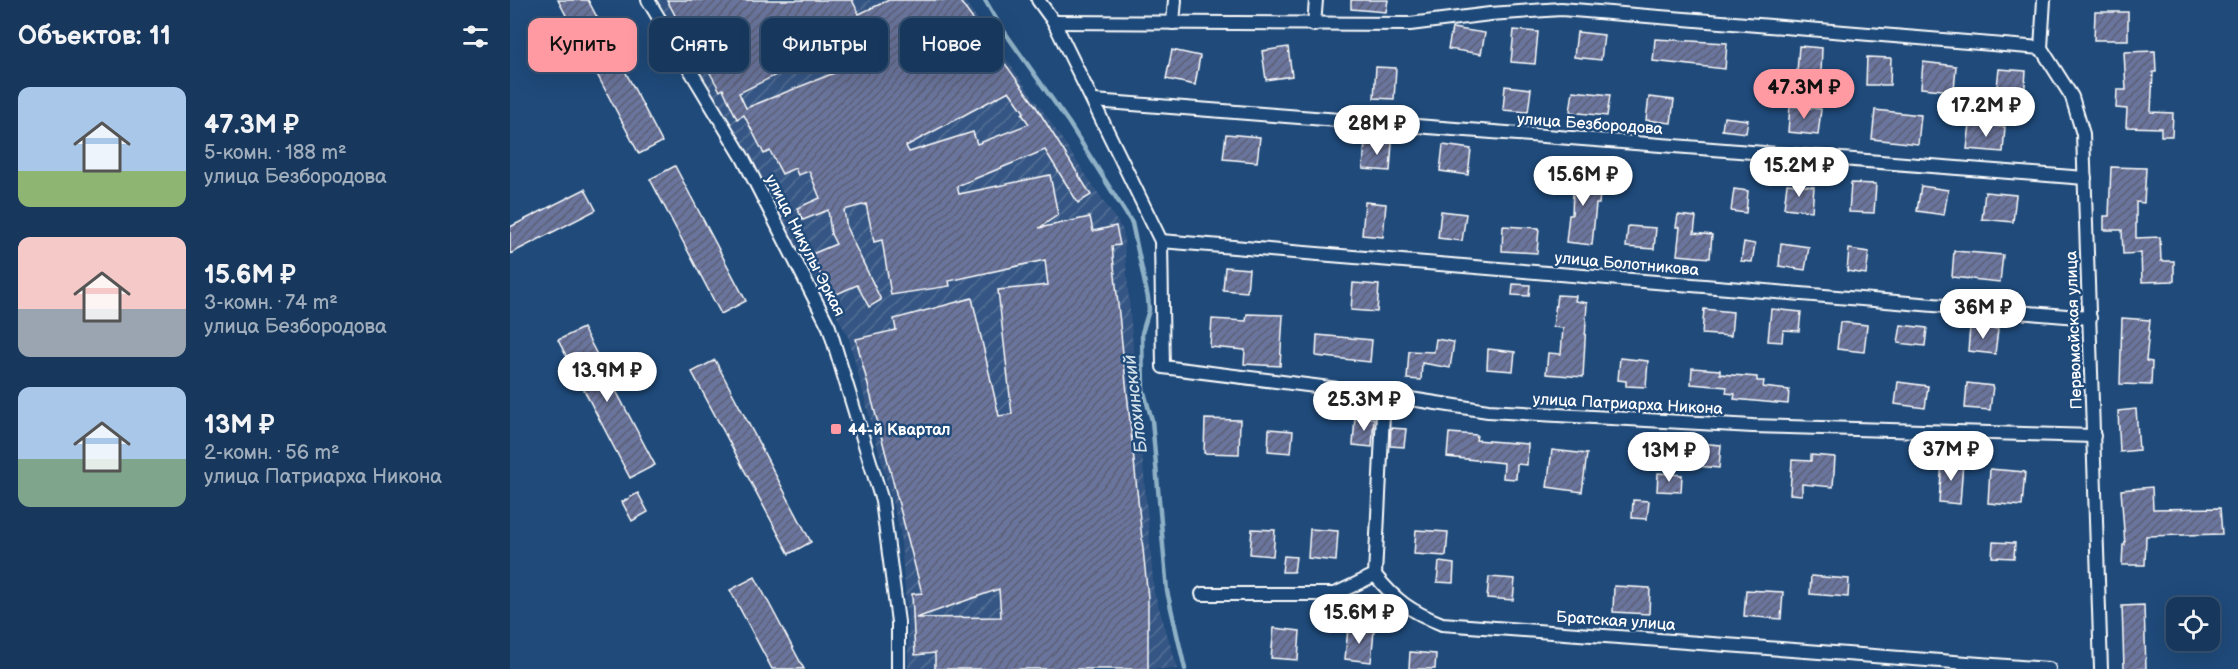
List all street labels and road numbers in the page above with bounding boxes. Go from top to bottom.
street label: улица Безбородова [1516,110,1664,139]
street label: улица Никулы Эркая [761,172,849,320]
street label: улица Болотникова [1554,249,1700,280]
street label: Первомайская улица [2062,250,2087,410]
street label: улица Патриарха Никона [1532,390,1724,419]
street label: Братская улица [1556,608,1677,635]

